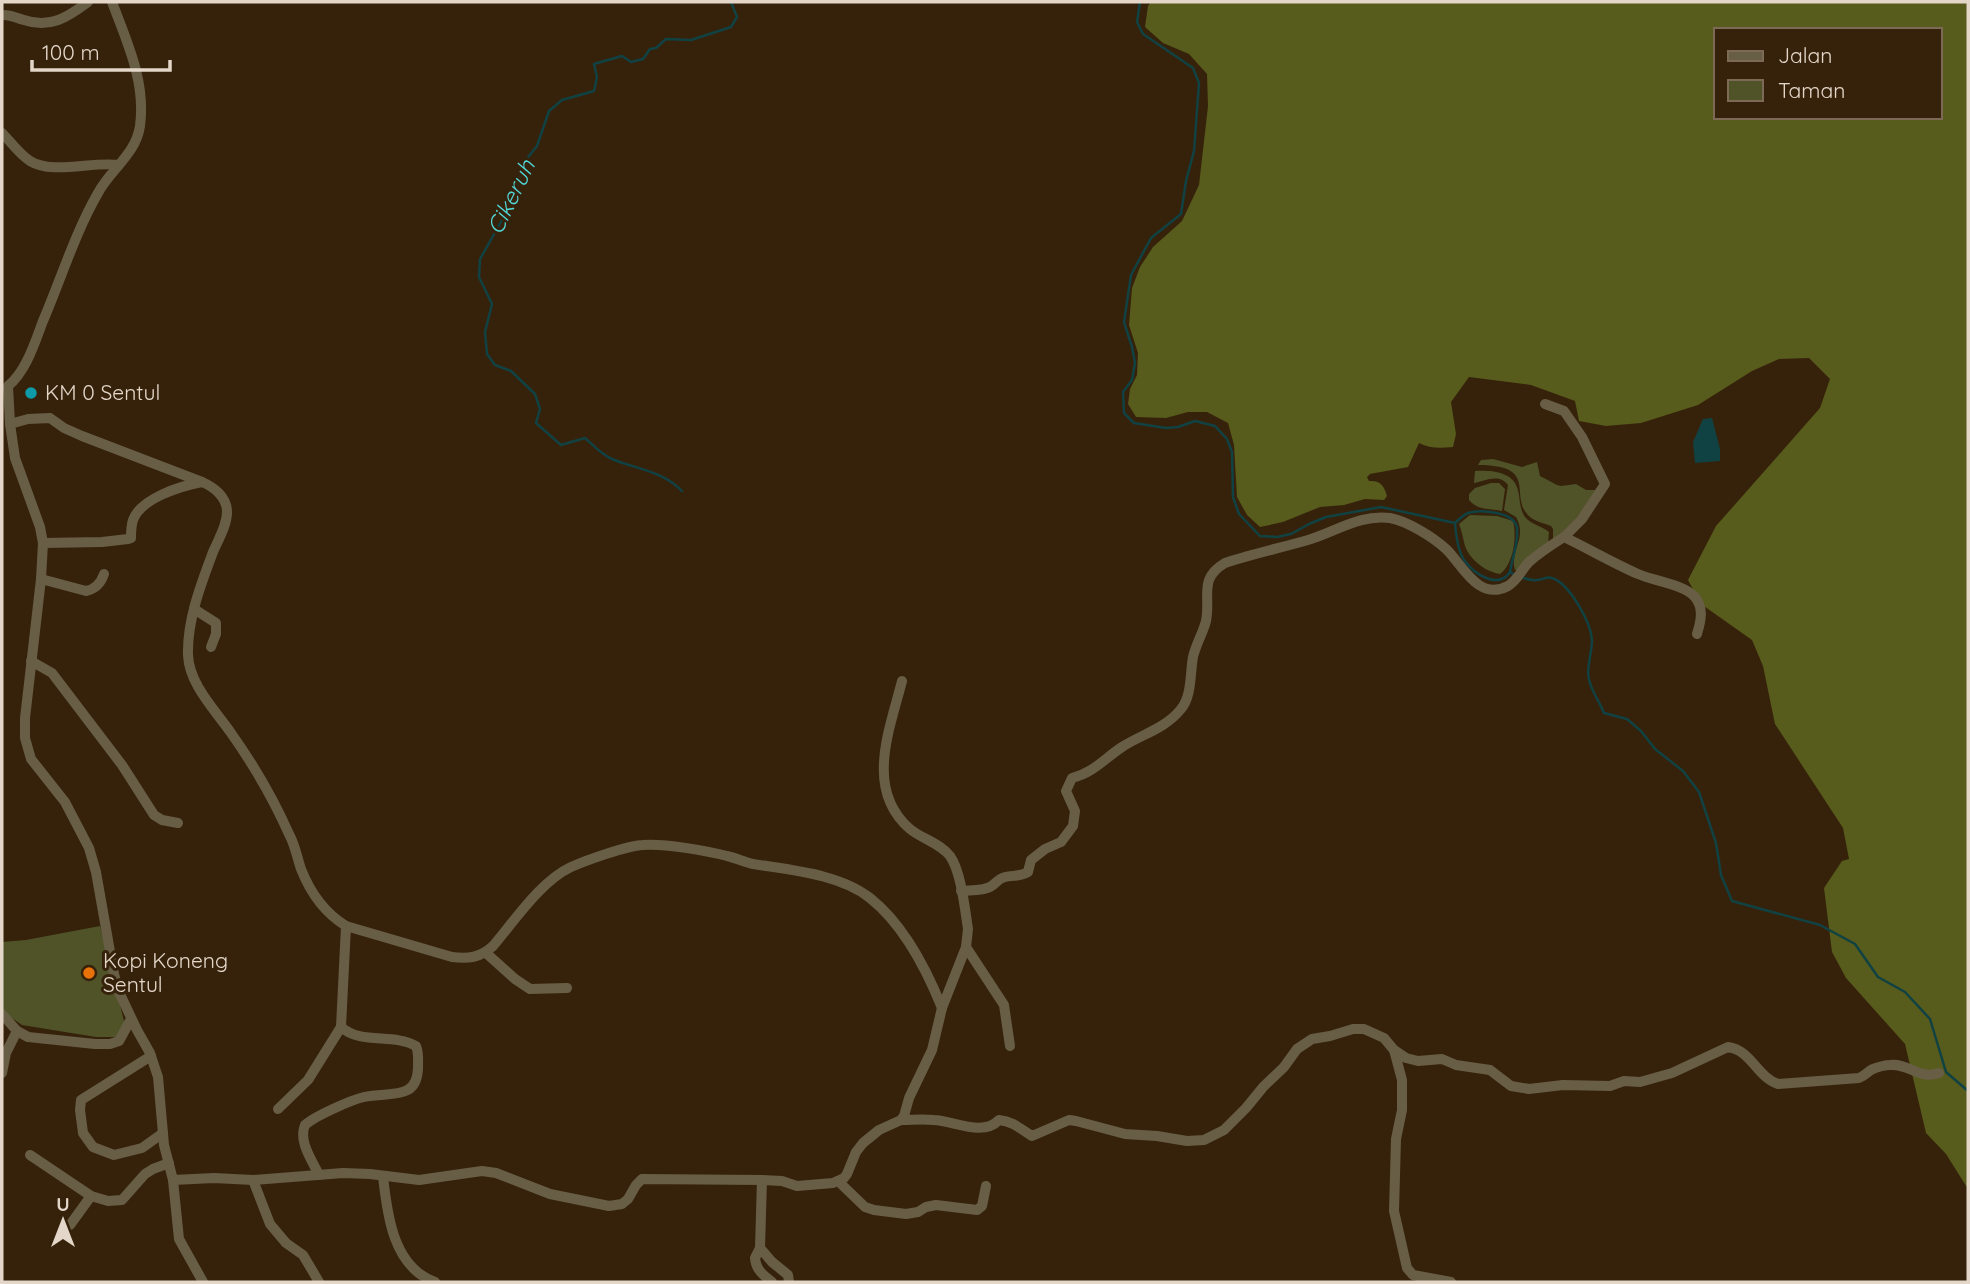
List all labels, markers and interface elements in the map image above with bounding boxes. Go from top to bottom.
scale bar [32,28,170,72]
legend [1714,28,1942,119]
text: 100 m [42,39,100,65]
text: Jalan [1778,42,1832,68]
text: Taman [1778,77,1845,103]
water label: Cikeruh [480,154,541,239]
place label: KM 0 Sentul [45,379,160,405]
marker: KM 0 Sentul [23,385,39,401]
place label: Kopi Koneng Sentul [103,947,228,997]
marker: Kopi Koneng Sentul [81,965,97,981]
north arrow [28,1186,98,1256]
text: U [56,1192,70,1216]

